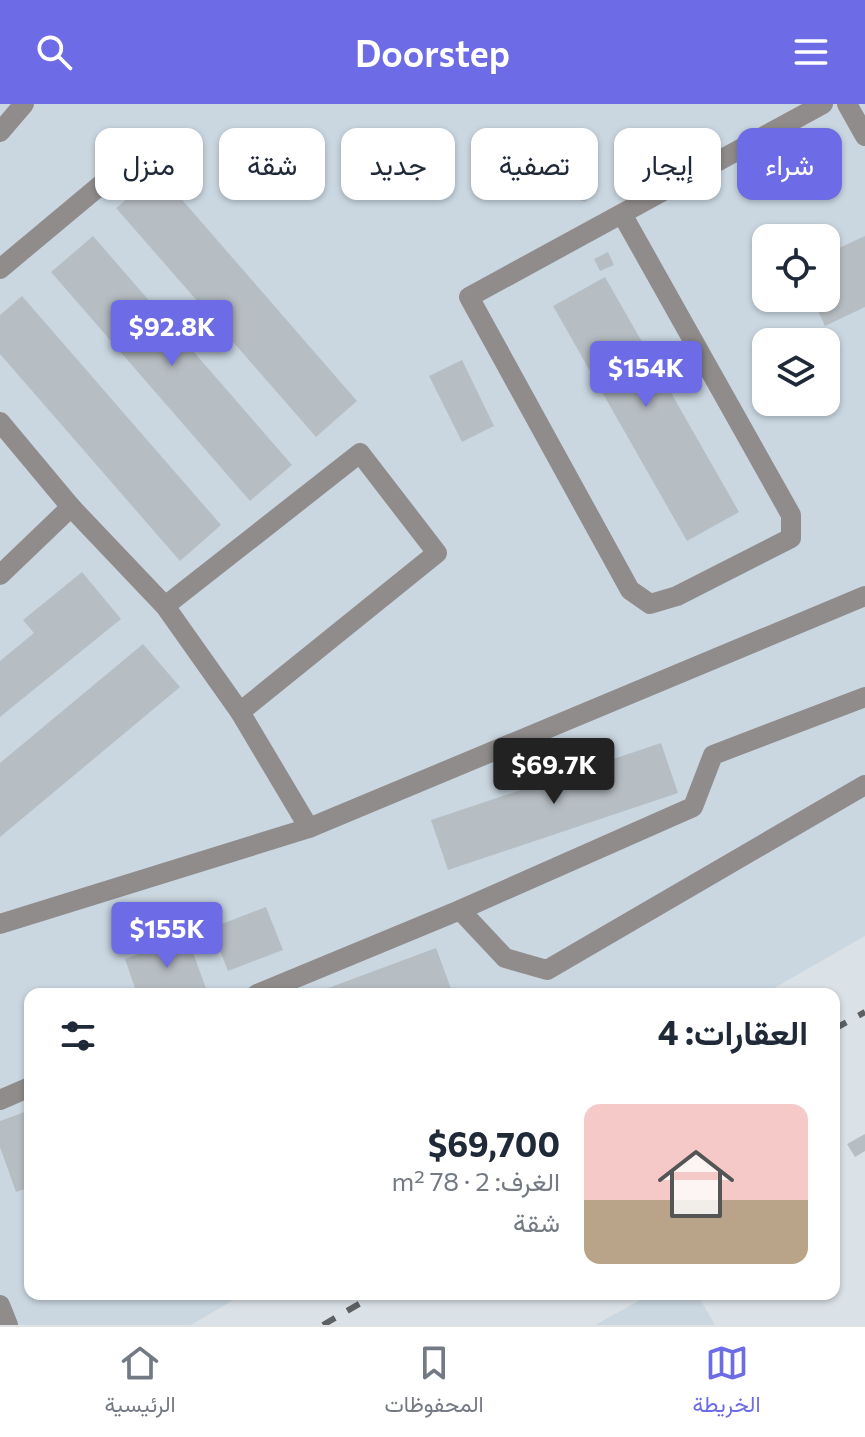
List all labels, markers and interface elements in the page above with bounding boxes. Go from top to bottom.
icon: search [32,30,76,74]
text: Doorstep [355,30,510,74]
icon: menu [789,30,833,74]
chip: منزل [95,128,203,200]
chip: شقة [219,128,325,200]
chip: جديد [341,128,455,200]
chip: تصفية [471,128,598,200]
chip: إيجار [614,128,721,200]
chip: شراء [737,128,842,200]
map controls [752,224,840,416]
button: locate [752,224,840,312]
pin: $92.8K [107,300,237,368]
text: $92.8K [129,310,215,341]
button: layers [752,328,840,416]
pin: $154K [590,341,702,409]
text: $154K [608,351,684,382]
pin: $69.7K [489,738,619,806]
text: $69.7K [511,748,597,779]
pin: $155K [111,902,223,970]
text: $155K [129,912,205,943]
text: العقارات: 4 [658,1010,808,1052]
icon: filters [56,1014,100,1058]
text: $69,700 [428,1122,560,1164]
icon: home [648,1136,744,1232]
text: الغرف: 2 · 78 m² [392,1165,560,1196]
text: شقة [513,1206,560,1237]
tab: الرئيسية [104,1341,176,1424]
tab: المحفوظات [384,1341,484,1424]
tab: الخريطة [693,1341,761,1424]

